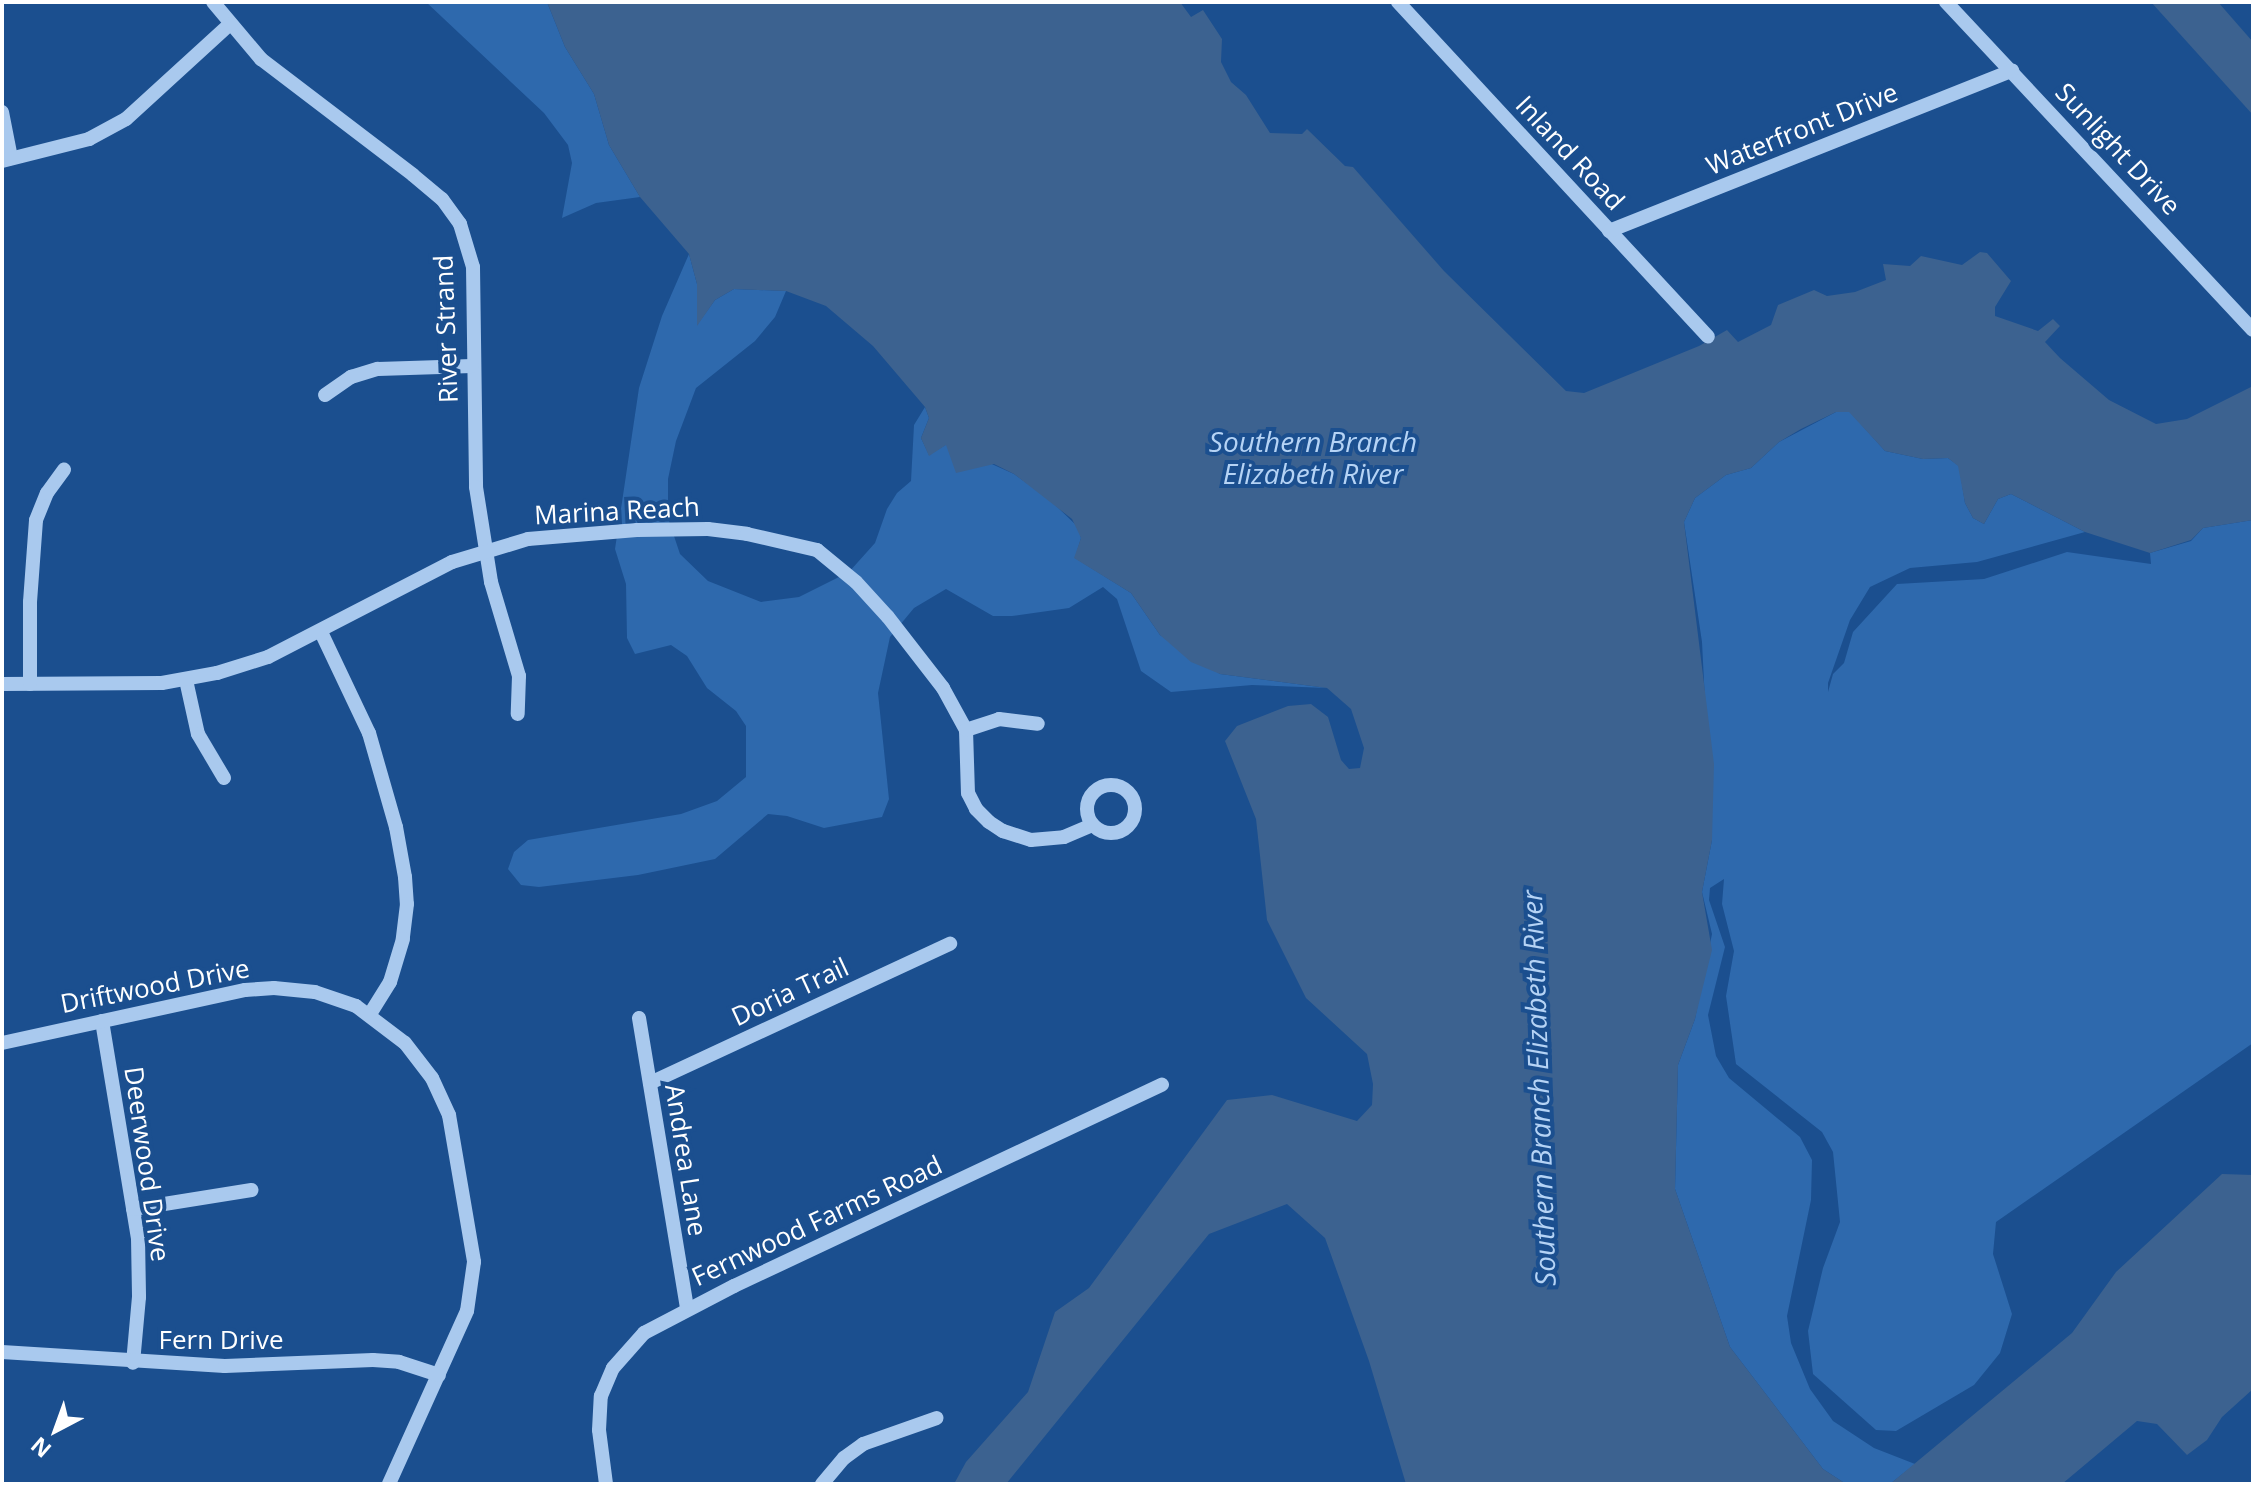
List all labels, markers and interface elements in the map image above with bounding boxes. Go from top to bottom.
street label: Waterfront Drive [1702,76,1902,182]
street label: Sunlight Drive [2049,77,2187,221]
street label: Inland Road [1509,89,1631,217]
street label: River Strand [428,254,464,404]
water label: Southern Branch Elizabeth River [1209,424,1417,490]
street label: Marina Reach [533,491,701,531]
water label: Southern Branch Elizabeth River [1514,889,1562,1287]
street label: Doria Trail [727,951,853,1033]
street label: Driftwood Drive [58,952,252,1020]
street label: Deerwood Drive [118,1065,176,1263]
street label: Andrea Lane [659,1082,713,1238]
street label: Fernwood Farms Road [687,1149,947,1293]
street label: Fern Drive [159,1324,283,1356]
north arrow [16,1390,96,1470]
text: N [24,1431,57,1465]

